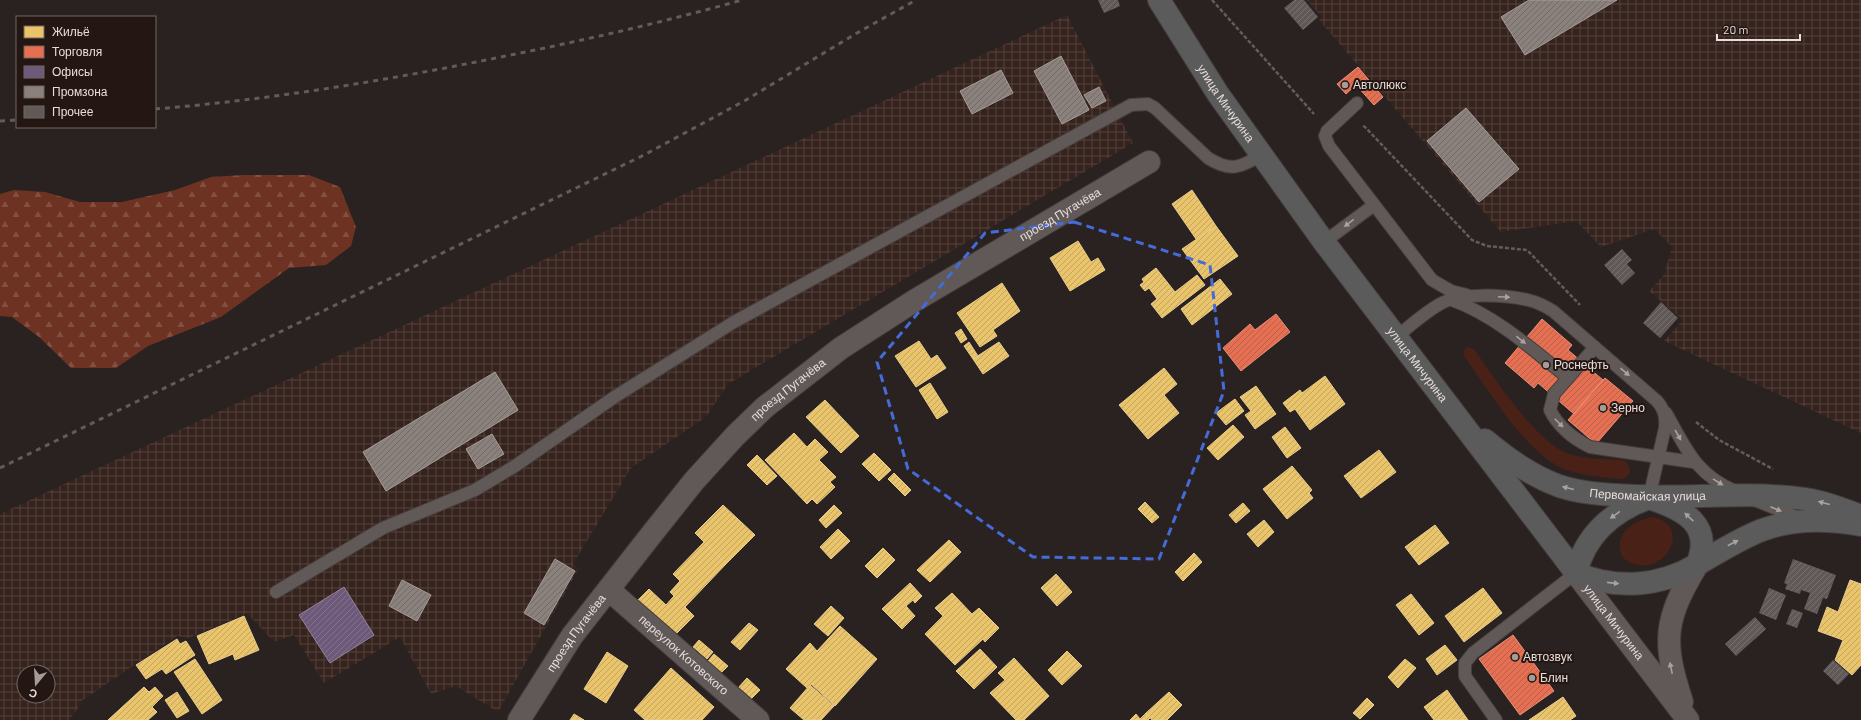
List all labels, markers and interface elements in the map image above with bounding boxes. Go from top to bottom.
legend [16,16,156,128]
scale bar [1717,16,1800,42]
text: 20 m [1723,22,1749,36]
text: Жильё [52,24,90,38]
text: Торговля [52,44,102,59]
street label: улица Мичурина [1194,61,1258,145]
text: Офисы [52,64,93,79]
place label: Автолюкс [1353,77,1406,91]
marker: Автолюкс [1340,80,1350,90]
text: Промзона [52,84,108,99]
text: Прочее [52,104,94,119]
street label: проезд Пугачёва [1016,184,1103,243]
one-way arrow [1343,219,1354,228]
one-way arrow [1498,294,1510,301]
street label: улица Мичурина [1384,323,1451,405]
one-way arrow [1515,336,1526,345]
street label: проезд Пугачёва [747,355,828,423]
place label: Роснефть [1554,357,1609,372]
marker: Роснефть [1541,360,1551,370]
one-way arrow [1619,368,1630,377]
place label: Зерно [1611,400,1645,415]
marker: Зерно [1598,403,1608,413]
one-way arrow [1554,418,1564,428]
one-way arrow [1675,429,1682,441]
one-way arrow [1713,478,1723,486]
one-way arrow [1562,485,1574,491]
street label: Первомайская улица [1589,485,1706,504]
one-way arrow [1818,500,1830,506]
one-way arrow [1771,506,1783,512]
one-way arrow [1609,511,1620,520]
one-way arrow [1684,513,1693,522]
one-way arrow [1727,539,1739,546]
one-way arrow [1607,580,1619,587]
street label: улица Мичурина [1580,581,1648,662]
street label: проезд Пугачёва [543,591,608,674]
street label: переулок Котовского [637,611,732,697]
place label: Автозвук [1523,649,1573,664]
marker: Автозвук [1510,652,1520,662]
one-way arrow [1668,662,1674,674]
north arrow [16,664,56,704]
place label: Блин [1540,670,1568,684]
marker: Блин [1527,673,1537,683]
text: С [27,687,39,701]

